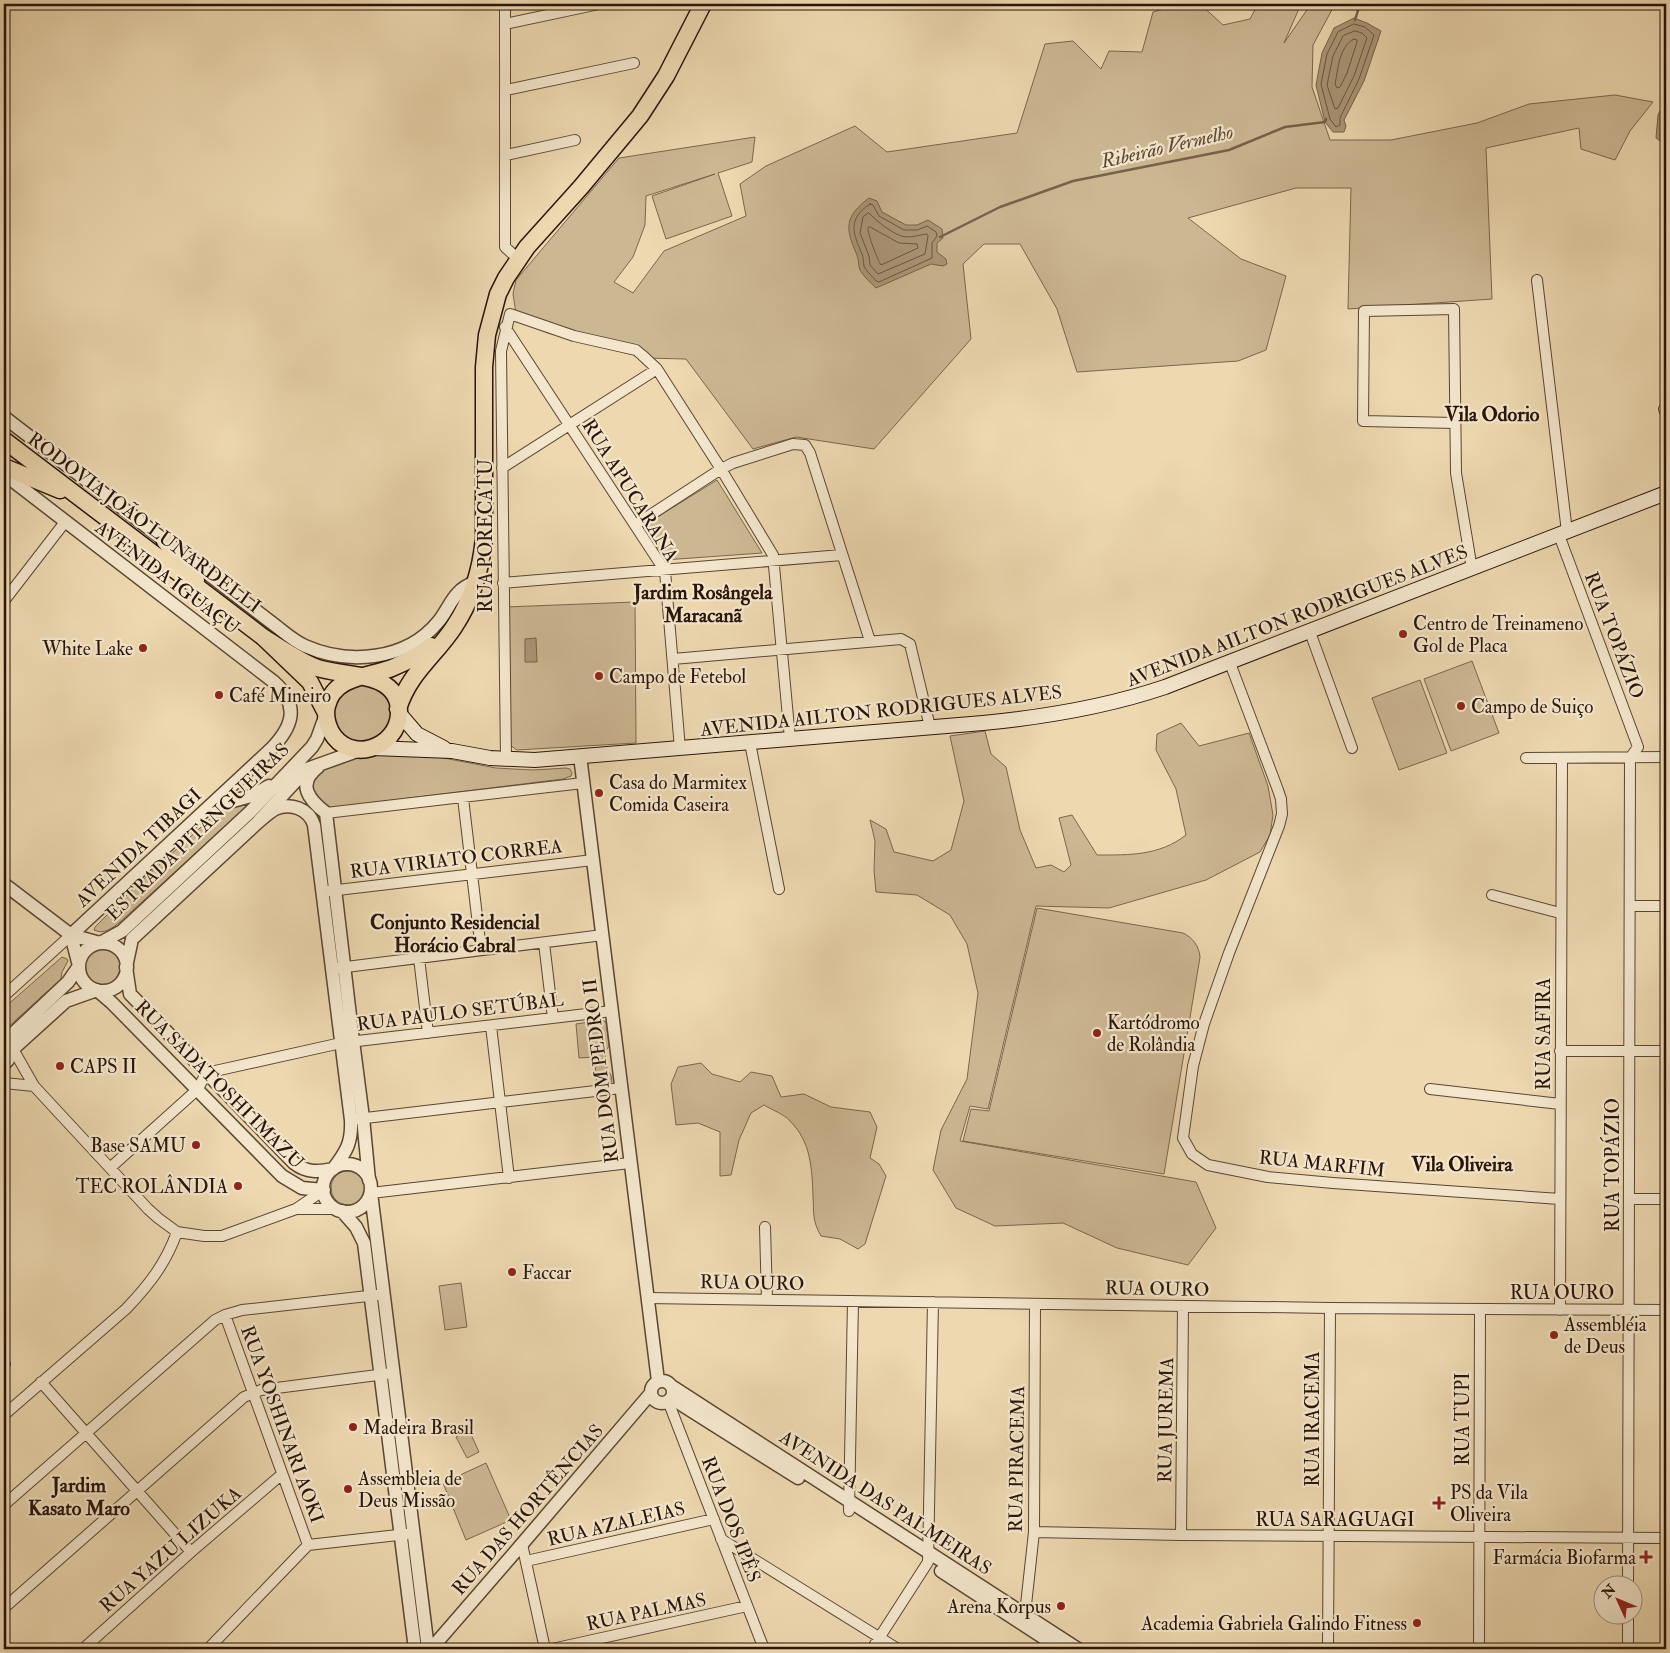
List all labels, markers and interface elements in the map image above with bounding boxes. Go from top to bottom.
water label: Ribeirão Vermelho [1098,119,1236,174]
district label: Vila Odorio [1444,402,1540,427]
street label: RUA APUCARANA [577,415,684,566]
street label: RODOVIA JOÃO LUNARDELLI [23,426,267,618]
street label: RUA PORECATU [474,459,498,613]
street label: AVENIDA IGUAÇU [90,515,244,640]
street label: AVENIDA AILTON RODRIGUES ALVES [1122,540,1471,693]
street label: RUA TOPÁZIO [1579,568,1651,702]
district label: Jardim Rosângela Maracanã [633,580,773,628]
place label: Centro de Treinameno Gol de Placa [1413,612,1583,658]
marker: Centro de Treinameno Gol de Placa [1397,628,1409,640]
place label: White Lake [41,637,133,661]
marker: White Lake [137,642,149,654]
place label: Campo de Fetebol [609,665,746,690]
marker: Campo de Fetebol [593,670,605,682]
street label: AVENIDA AILTON RODRIGUES ALVES [698,680,1063,742]
place label: Café Mineiro [229,684,331,708]
marker: Café Mineiro [213,689,225,701]
place label: Campo de Suiço [1471,695,1593,720]
marker: Campo de Suiço [1455,700,1467,712]
street label: ESTRADA PITANGUEIRAS [101,738,294,926]
place label: Casa do Marmitex Comida Caseira [609,771,747,817]
street label: AVENIDA TIBAGI [70,783,207,913]
marker: Casa do Marmitex Comida Caseira [593,787,605,799]
street label: RUA VIRIATO CORREA [348,834,564,884]
district label: Conjunto Residencial Horácio Cabral [370,910,541,958]
street label: RUA DOM PEDRO II [578,977,624,1165]
street label: RUA SAFIRA [1532,978,1556,1090]
street label: RUA PAULO SETÚBAL [355,985,565,1037]
street label: RUA SADATOSHI IMAZU [130,995,309,1174]
place label: Kartódromo de Rolândia [1107,1011,1200,1057]
marker: Kartódromo de Rolândia [1091,1027,1103,1039]
place label: CAPS II [70,1055,137,1079]
marker: CAPS II [54,1060,66,1072]
street label: RUA TOPÁZIO [1599,1098,1625,1232]
place label: Base SAMU [90,1134,186,1158]
marker: Base SAMU [190,1139,202,1151]
street label: RUA MARFIM [1258,1145,1386,1183]
district label: Vila Oliveira [1410,1152,1513,1177]
place label: TEC ROLÂNDIA [75,1174,228,1199]
marker: TEC ROLÂNDIA [232,1180,244,1192]
place label: Faccar [522,1261,571,1285]
marker: Faccar [506,1266,518,1278]
street label: RUA OURO [700,1270,804,1296]
street label: RUA OURO [1105,1276,1209,1302]
street label: RUA OURO [1510,1281,1614,1305]
place label: Assembléia de Deus [1563,1313,1647,1359]
street label: RUA YOSHINARI AOKI [235,1322,329,1526]
marker: Assembléia de Deus [1548,1329,1560,1341]
street label: RUA IRACEMA [1301,1351,1325,1487]
street label: RUA JUREMA [1153,1357,1179,1483]
street label: RUA TUPI [1451,1372,1475,1466]
street label: RUA PIRACEMA [1004,1385,1030,1533]
place label: Madeira Brasil [363,1416,474,1440]
street label: RUA DAS HORTÊNCIAS [445,1418,609,1600]
marker: Madeira Brasil [347,1421,359,1433]
street label: AVENIDA DAS PALMEIRAS [774,1425,996,1580]
street label: RUA DOS IPÊS [696,1452,768,1586]
place label: Assembleia de Deus Missão [357,1467,462,1513]
district label: Jardim Kasato Maro [28,1473,130,1521]
place label: PS da Vila Oliveira [1450,1481,1528,1527]
street label: RUA YAZU LIZUKA [95,1482,247,1618]
marker: Assembleia de Deus Missão [342,1483,354,1495]
street label: RUA AZALEIAS [545,1496,687,1551]
marker: PS da Vila Oliveira [1432,1496,1446,1510]
street label: RUA SARAGUAGI [1255,1508,1415,1532]
place label: Farmácia Biofarma [1493,1546,1636,1570]
marker: Farmácia Biofarma [1640,1551,1652,1563]
north arrow [1592,1576,1642,1626]
text: N [1598,1581,1620,1602]
street label: RUA PALMAS [584,1588,708,1636]
place label: Arena Korpus [946,1595,1051,1620]
marker: Arena Korpus [1055,1600,1067,1612]
place label: Academia Gabriela Galindo Fitness [1140,1612,1407,1636]
marker: Academia Gabriela Galindo Fitness [1411,1617,1423,1629]

